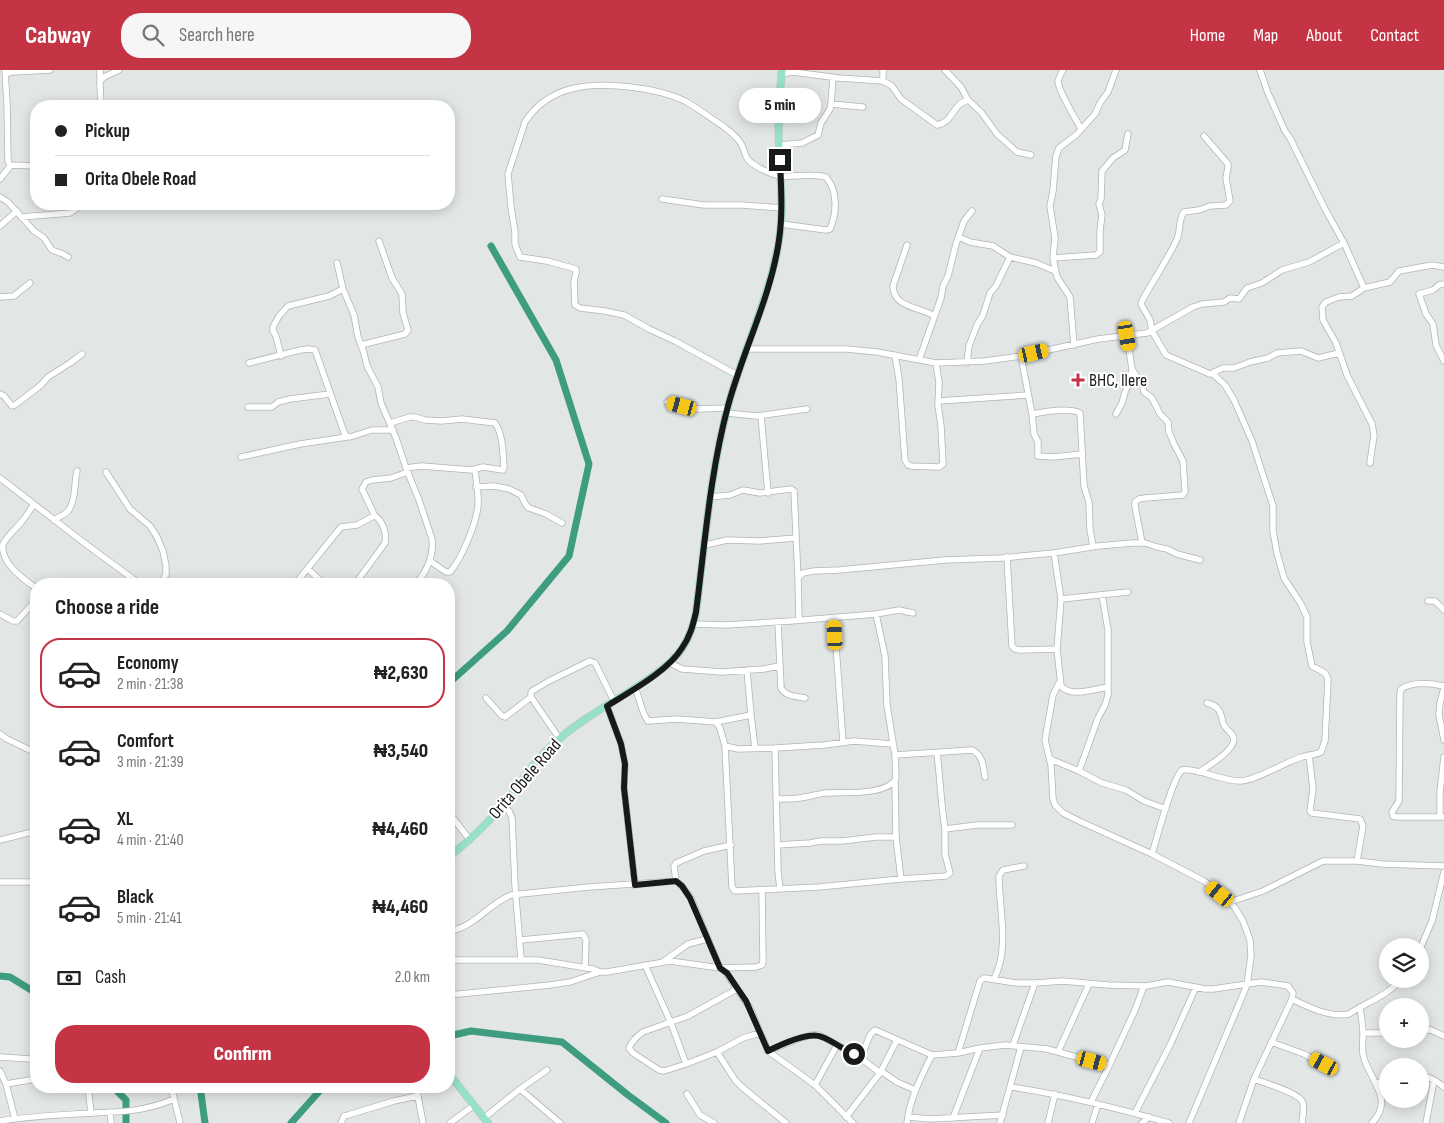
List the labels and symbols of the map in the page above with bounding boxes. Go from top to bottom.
callout: 5 min [739,88,821,122]
route end [769,149,791,171]
car [1117,320,1136,352]
car [1017,342,1050,364]
place label: BHC, Ilere [1089,370,1147,391]
marker: BHC, Ilere [1071,373,1085,387]
car [665,395,698,417]
car [826,620,843,650]
street label: Orita Obele Road [484,735,566,823]
car [1203,879,1236,909]
route start [843,1043,865,1065]
car [1075,1050,1108,1072]
car [1307,1050,1340,1078]

